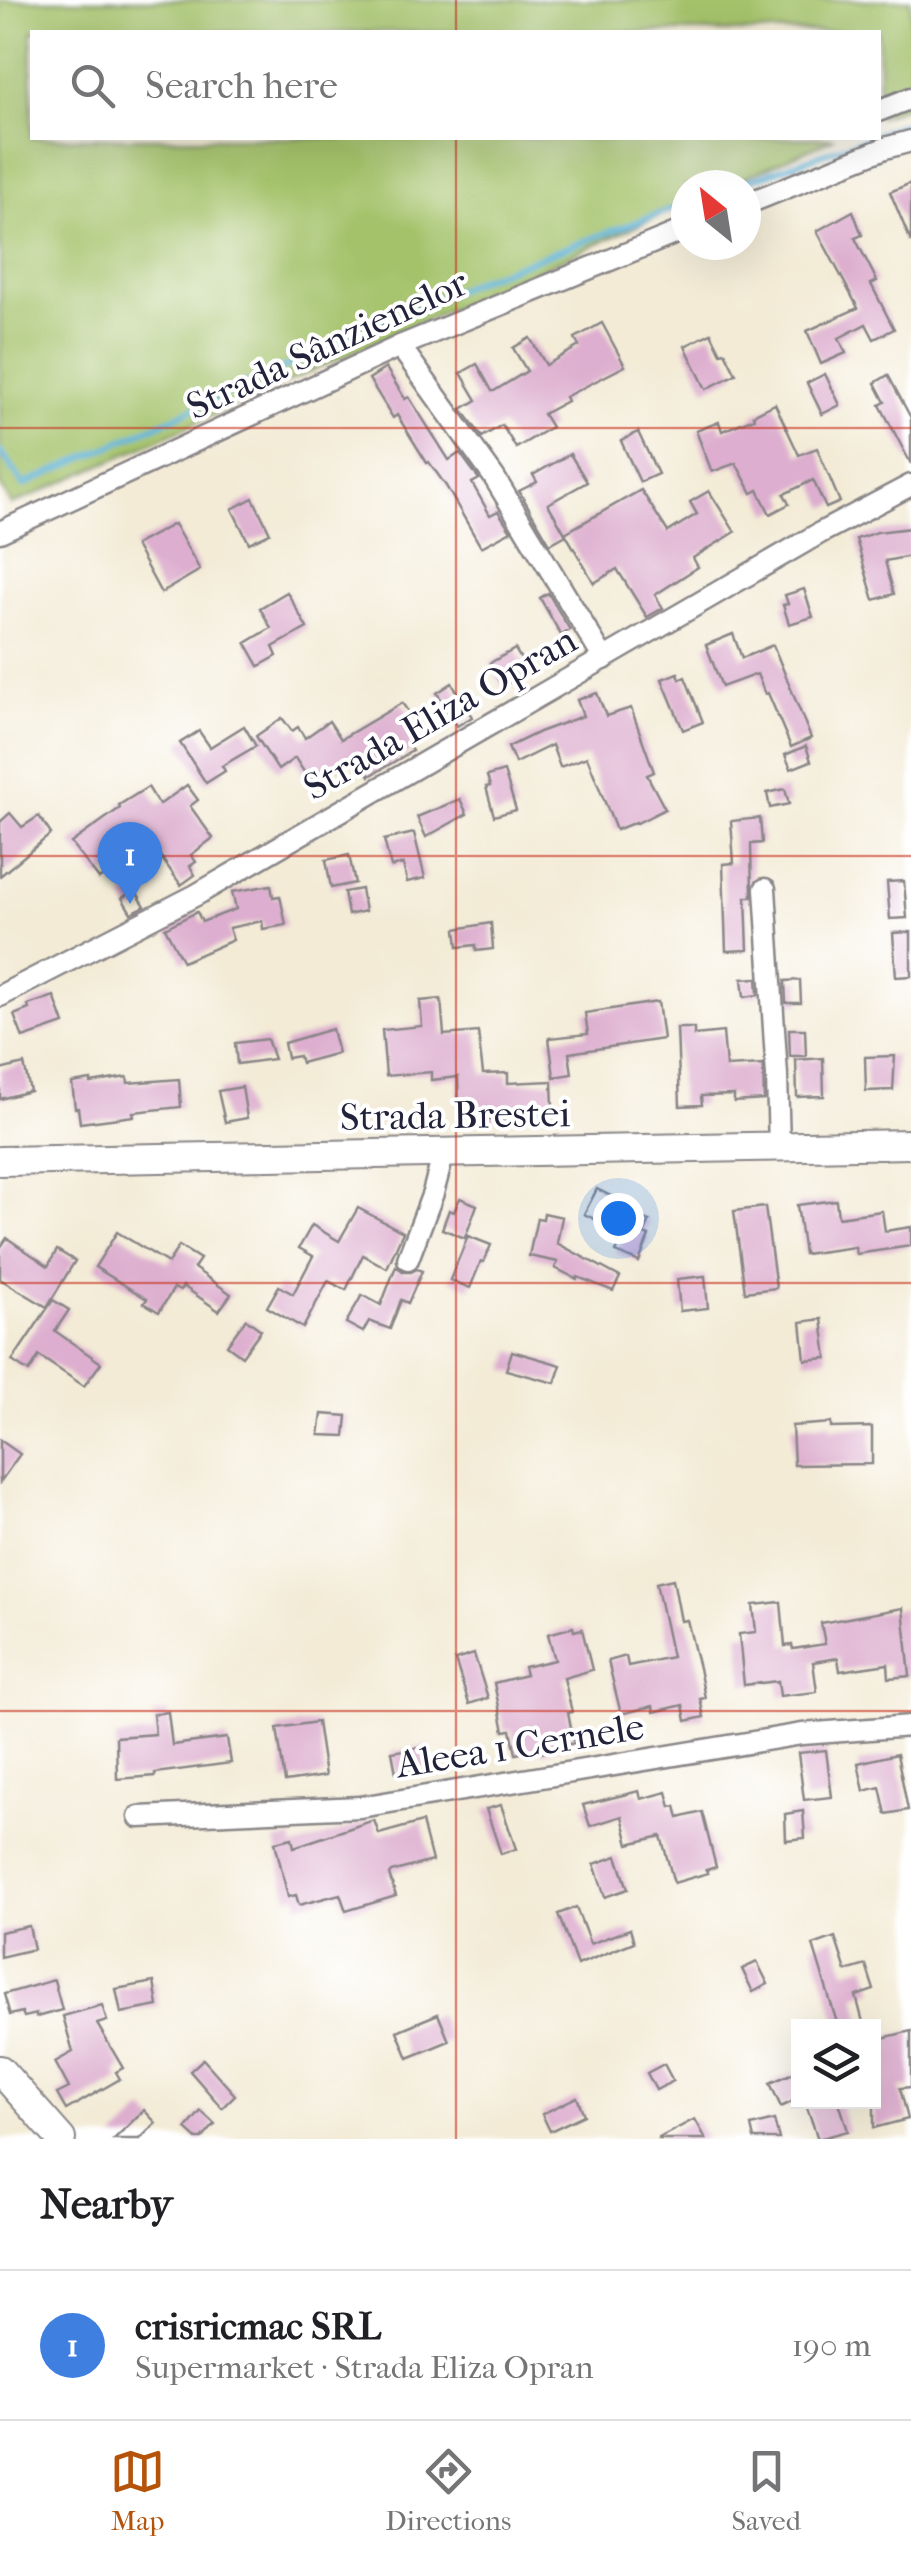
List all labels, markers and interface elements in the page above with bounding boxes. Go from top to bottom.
search box [30,30,881,140]
icon: search [65,58,120,113]
text: Search here [145,63,338,108]
north arrow [671,170,761,260]
street label: Strada Sânzienelor [179,259,476,429]
street label: Strada Eliza Opran [296,617,585,810]
pin: 1 [98,822,162,904]
street label: Strada Brestei [339,1091,571,1140]
your location [593,1193,644,1244]
street label: Aleea 1 Cernele [391,1704,647,1788]
map controls [791,2019,881,2109]
button: layers [791,2019,881,2109]
text: Nearby [40,2180,172,2229]
text: crisricmac SRL [135,2304,381,2349]
text: 1 [67,2327,78,2364]
text: 190 m [792,2327,871,2364]
text: Supermarket · Strada Eliza Opran [135,2349,593,2386]
tab: Map [110,2444,165,2537]
tab: Directions [385,2444,511,2537]
tab: Saved [731,2444,801,2537]

